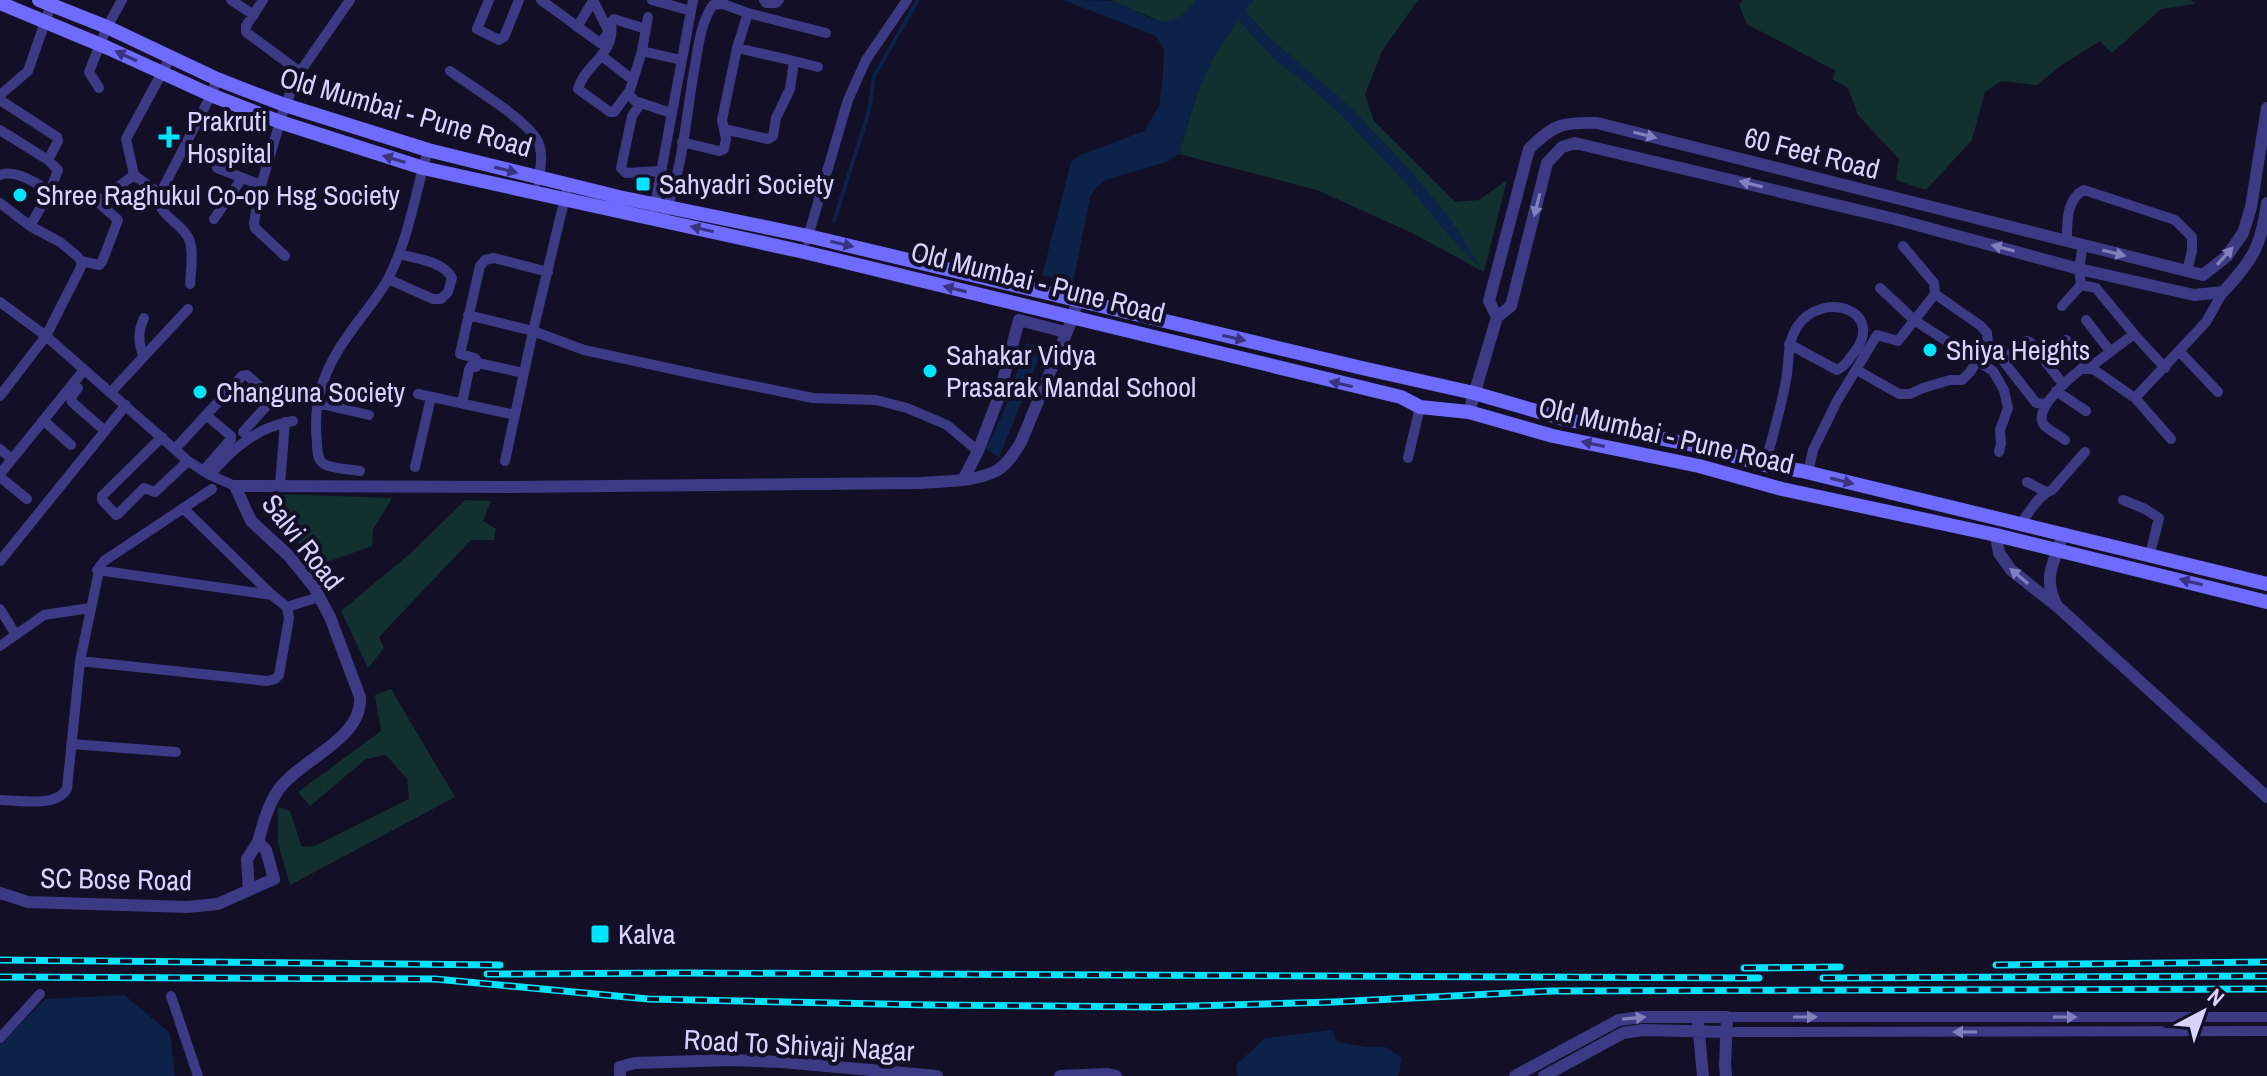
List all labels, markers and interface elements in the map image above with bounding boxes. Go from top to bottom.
one-way arrow [114,49,137,63]
street label: Old Mumbai - Pune Road [276,58,536,166]
place label: Prakruti Hospital [187,102,271,172]
street label: 60 Feet Road [1740,118,1884,188]
marker: Prakruti Hospital [158,126,180,148]
one-way arrow [1632,130,1657,142]
one-way arrow [382,152,406,165]
one-way arrow [494,164,519,176]
place label: Sahyadri Society [659,165,834,203]
marker: Sahyadri Society [634,175,652,193]
place label: Shree Raghukul Co-op Hsg Society [36,176,400,214]
one-way arrow [1739,177,1764,190]
marker: Shree Raghukul Co-op Hsg Society [11,186,29,204]
one-way arrow [1530,192,1542,217]
one-way arrow [689,222,714,235]
street label: Old Mumbai - Pune Road [907,232,1169,332]
one-way arrow [830,239,855,251]
one-way arrow [1991,241,2016,253]
one-way arrow [2102,247,2127,260]
one-way arrow [2215,247,2233,266]
one-way arrow [942,283,967,295]
place label: Shiya Heights [1946,331,2090,369]
one-way arrow [1222,332,1247,345]
place label: Sahakar Vidya Prasarak Mandal School [946,336,1196,406]
marker: Shiya Heights [1921,341,1939,359]
marker: Sahakar Vidya Prasarak Mandal School [921,362,939,380]
place label: Changuna Society [216,373,405,411]
one-way arrow [1328,377,1353,389]
marker: Changuna Society [191,383,209,401]
street label: Old Mumbai - Pune Road [1535,387,1797,483]
one-way arrow [1580,437,1605,450]
one-way arrow [1829,475,1854,488]
street label: Salvi Road [253,486,353,598]
one-way arrow [2010,568,2030,585]
one-way arrow [2179,576,2204,588]
street label: SC Bose Road [40,859,192,899]
place label: Kalva [618,915,676,953]
marker: Kalva [589,923,611,945]
north arrow [2163,972,2243,1052]
text: N [2201,981,2231,1013]
one-way arrow [1793,1011,1818,1023]
one-way arrow [2053,1011,2078,1023]
one-way arrow [1622,1012,1647,1025]
street label: Road To Shivaji Nagar [683,1020,915,1070]
one-way arrow [1952,1026,1977,1038]

